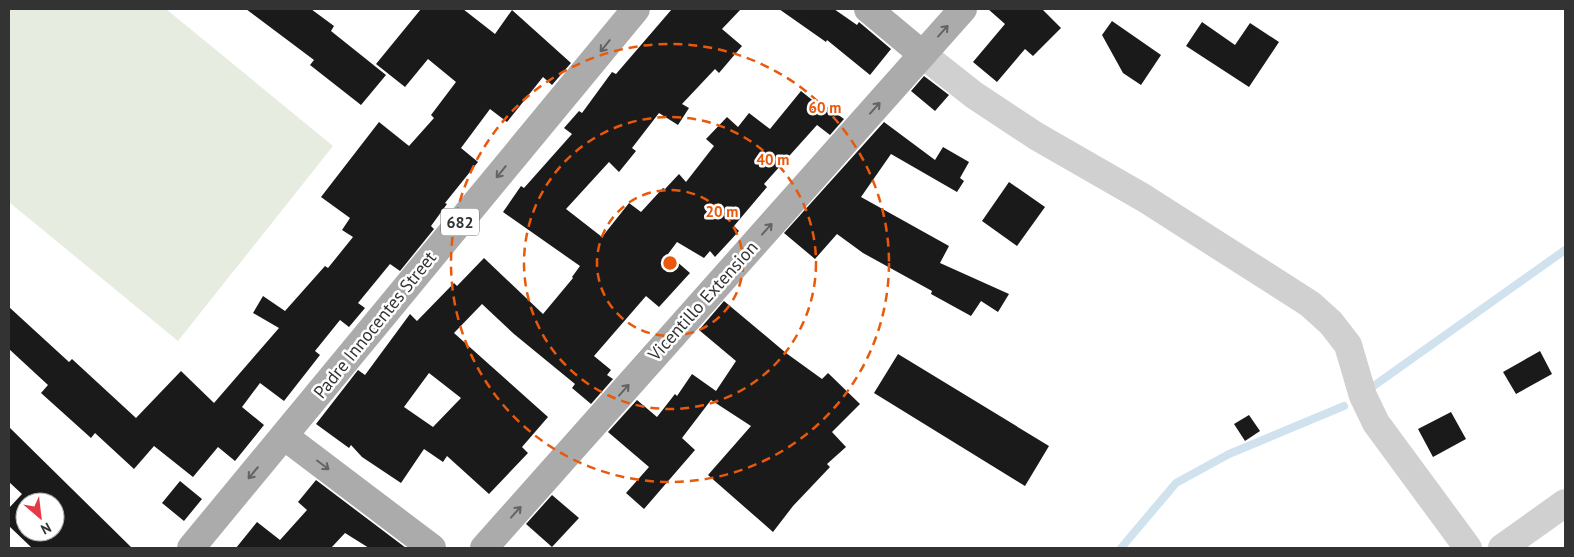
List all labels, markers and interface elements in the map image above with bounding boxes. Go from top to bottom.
one-way arrow [937,25,949,38]
one-way arrow [599,40,610,53]
text: 60 m [809,98,841,117]
one-way arrow [869,101,880,114]
text: 40 m [757,150,789,169]
one-way arrow [496,165,507,178]
text: 20 m [706,202,738,221]
road number: 682 [441,208,479,236]
one-way arrow [761,223,773,236]
street label: Vicentillo Extension [642,236,762,366]
street label: Padre Innocentes Street [308,246,441,403]
centre of rings [661,254,679,272]
one-way arrow [618,384,630,397]
one-way arrow [316,460,329,471]
one-way arrow [248,467,259,480]
north arrow [15,492,65,542]
one-way arrow [511,505,522,518]
text: N [38,518,54,539]

